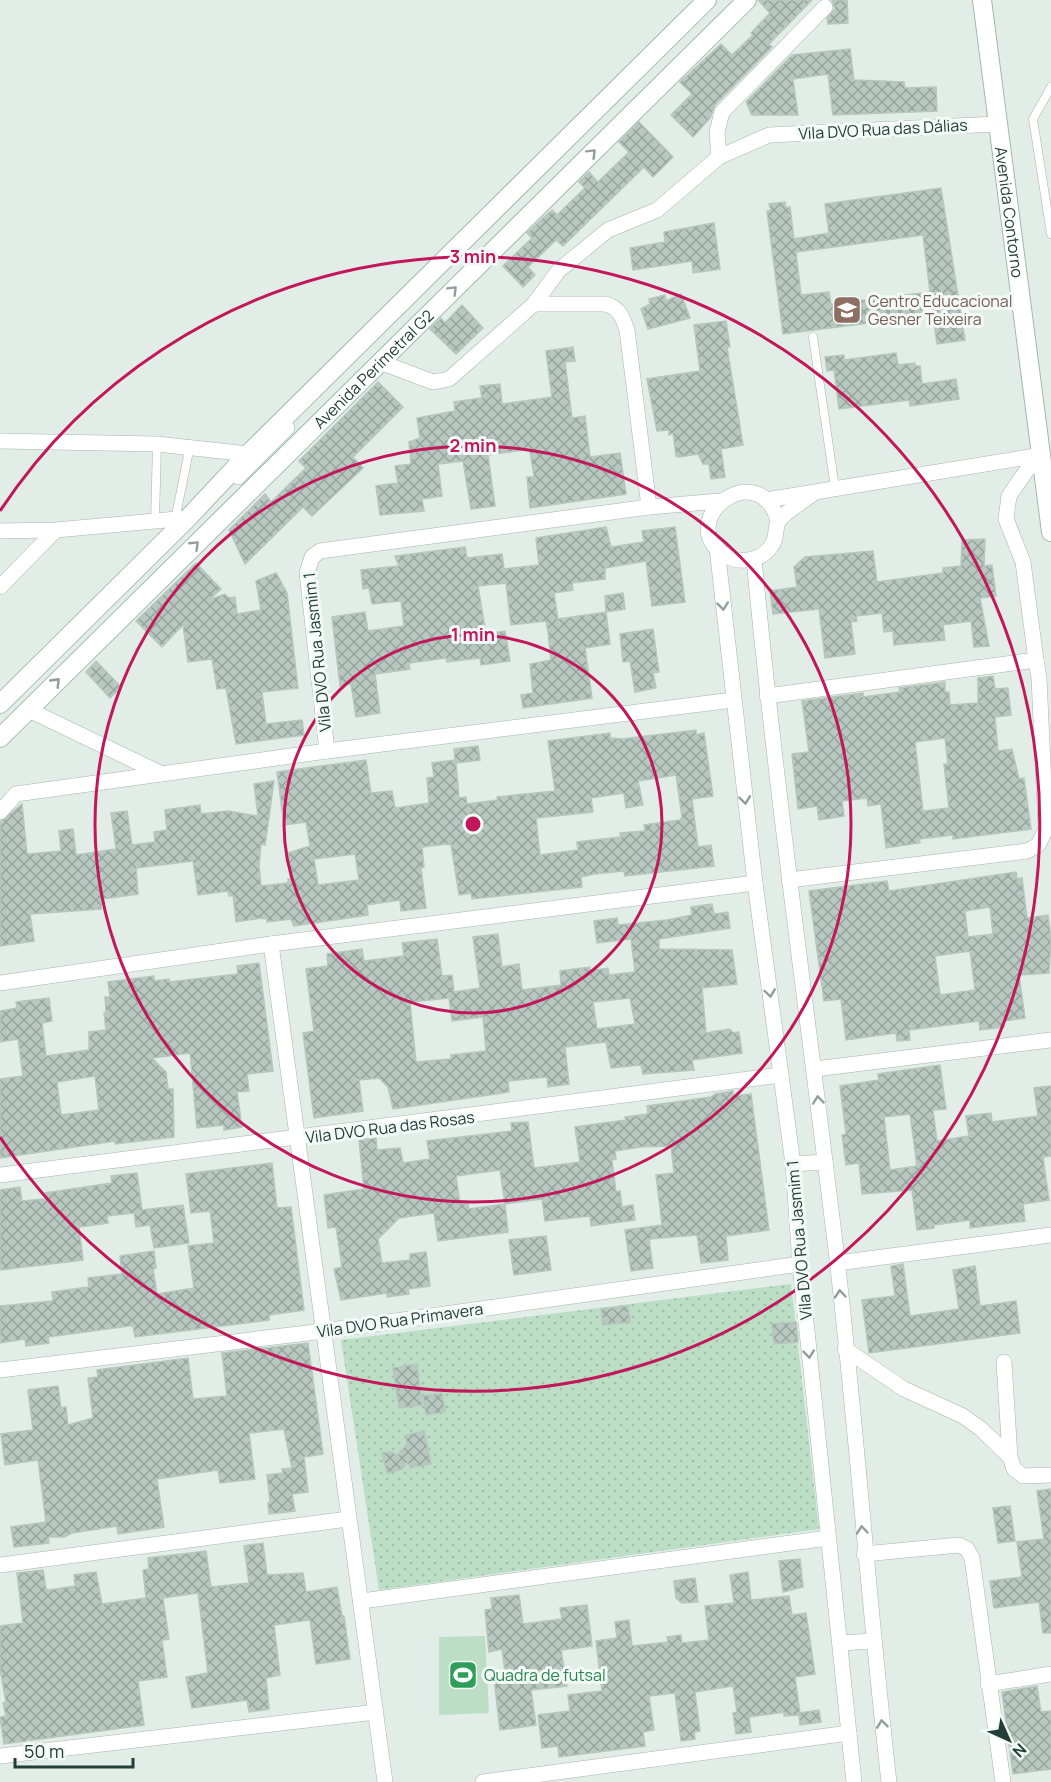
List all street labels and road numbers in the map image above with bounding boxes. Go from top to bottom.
street label: Vila DVO Rua das Dálias [798,114,968,144]
street label: Avenida Contorno [990,145,1029,279]
street label: Avenida Perimetral G2 [309,305,438,433]
street label: Vila DVO Rua Jasmim 1 [298,571,336,733]
street label: Vila DVO Rua das Rosas [304,1106,476,1148]
street label: Vila DVO Rua Jasmim 1 [781,1159,817,1321]
street label: Vila DVO Rua Primavera [315,1297,485,1343]

